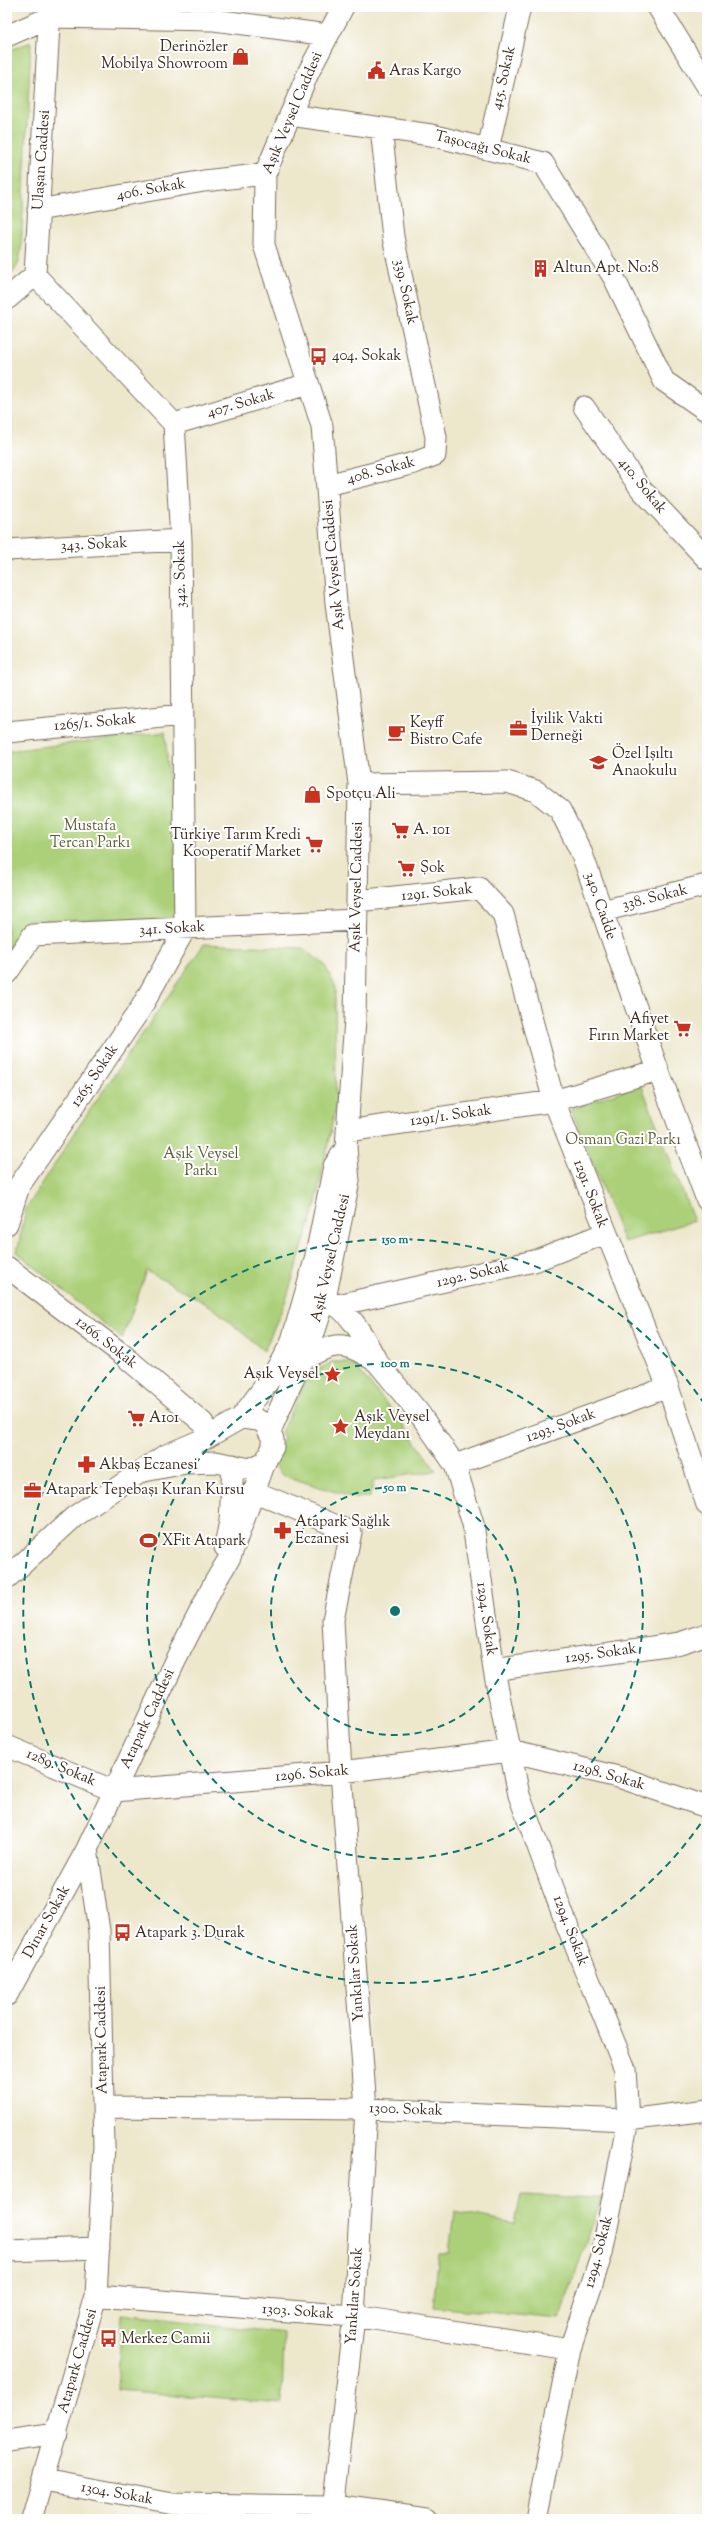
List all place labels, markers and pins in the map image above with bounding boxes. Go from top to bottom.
place label: Derinözler Mobilya Showroom [101,37,229,75]
shop icon: Derinözler Mobilya Showroom [231,46,251,66]
public building icon: Aras Kargo [366,61,386,81]
place label: Aras Kargo [389,61,461,82]
building icon: Altun Apt. No:8 [530,258,550,278]
place label: Altun Apt. No:8 [553,258,659,279]
bus stop icon: 404. Sokak [309,346,329,366]
place label: 404. Sokak [332,346,402,367]
place label: İyilik Vakti Derneği [531,708,603,747]
place label: Keyff Bistro Cafe [410,713,482,751]
office icon: İyilik Vakti Derneği [508,718,528,738]
cafe icon: Keyff Bistro Cafe [387,722,407,742]
place label: Özel Işıltı Anaokulu [612,743,677,782]
school or university icon: Özel Işıltı Anaokulu [589,753,609,773]
shop icon: Spotçu Ali [303,784,323,804]
place label: Spotçu Ali [326,784,396,805]
supermarket icon: A. 101 [390,820,410,840]
place label: A. 101 [413,820,450,841]
place label: Türkiye Tarım Kredi Kooperatif Market [171,825,301,863]
supermarket icon: Türkiye Tarım Kredi Kooperatif Market [304,834,324,854]
supermarket icon: Şok [397,858,417,878]
place label: Şok [420,858,445,879]
place label: Afiyet Fırın Market [589,1009,669,1047]
supermarket icon: Afiyet Fırın Market [672,1018,692,1038]
place label: Aşık Veysel [243,1364,319,1385]
place icon: Aşık Veysel [322,1364,342,1384]
place label: Aşık Veysel Meydanı [354,1407,430,1445]
supermarket icon: A101 [126,1408,146,1428]
place label: A101 [149,1408,179,1429]
place icon: Aşık Veysel Meydanı [331,1416,351,1436]
pharmacy icon: Akbaş Eczanesi [76,1455,96,1475]
place label: Akbaş Eczanesi [99,1455,198,1476]
office icon: Atapark Tepebaşı Kuran Kursu [23,1480,43,1500]
place label: Atapark Tepebaşı Kuran Kursu [46,1480,245,1501]
place label: Atapark Sağlık Eczanesi [295,1512,390,1550]
pharmacy icon: Atapark Sağlık Eczanesi [272,1521,292,1541]
sports icon: XFit Atapark [139,1531,159,1551]
place label: XFit Atapark [162,1531,247,1552]
centre of rings [388,1604,402,1618]
bus stop icon: Atapark 3. Durak [112,1923,132,1943]
place label: Atapark 3. Durak [135,1923,245,1944]
bus stop icon: Merkez Camii [98,2329,118,2349]
place label: Merkez Camii [121,2329,211,2350]

